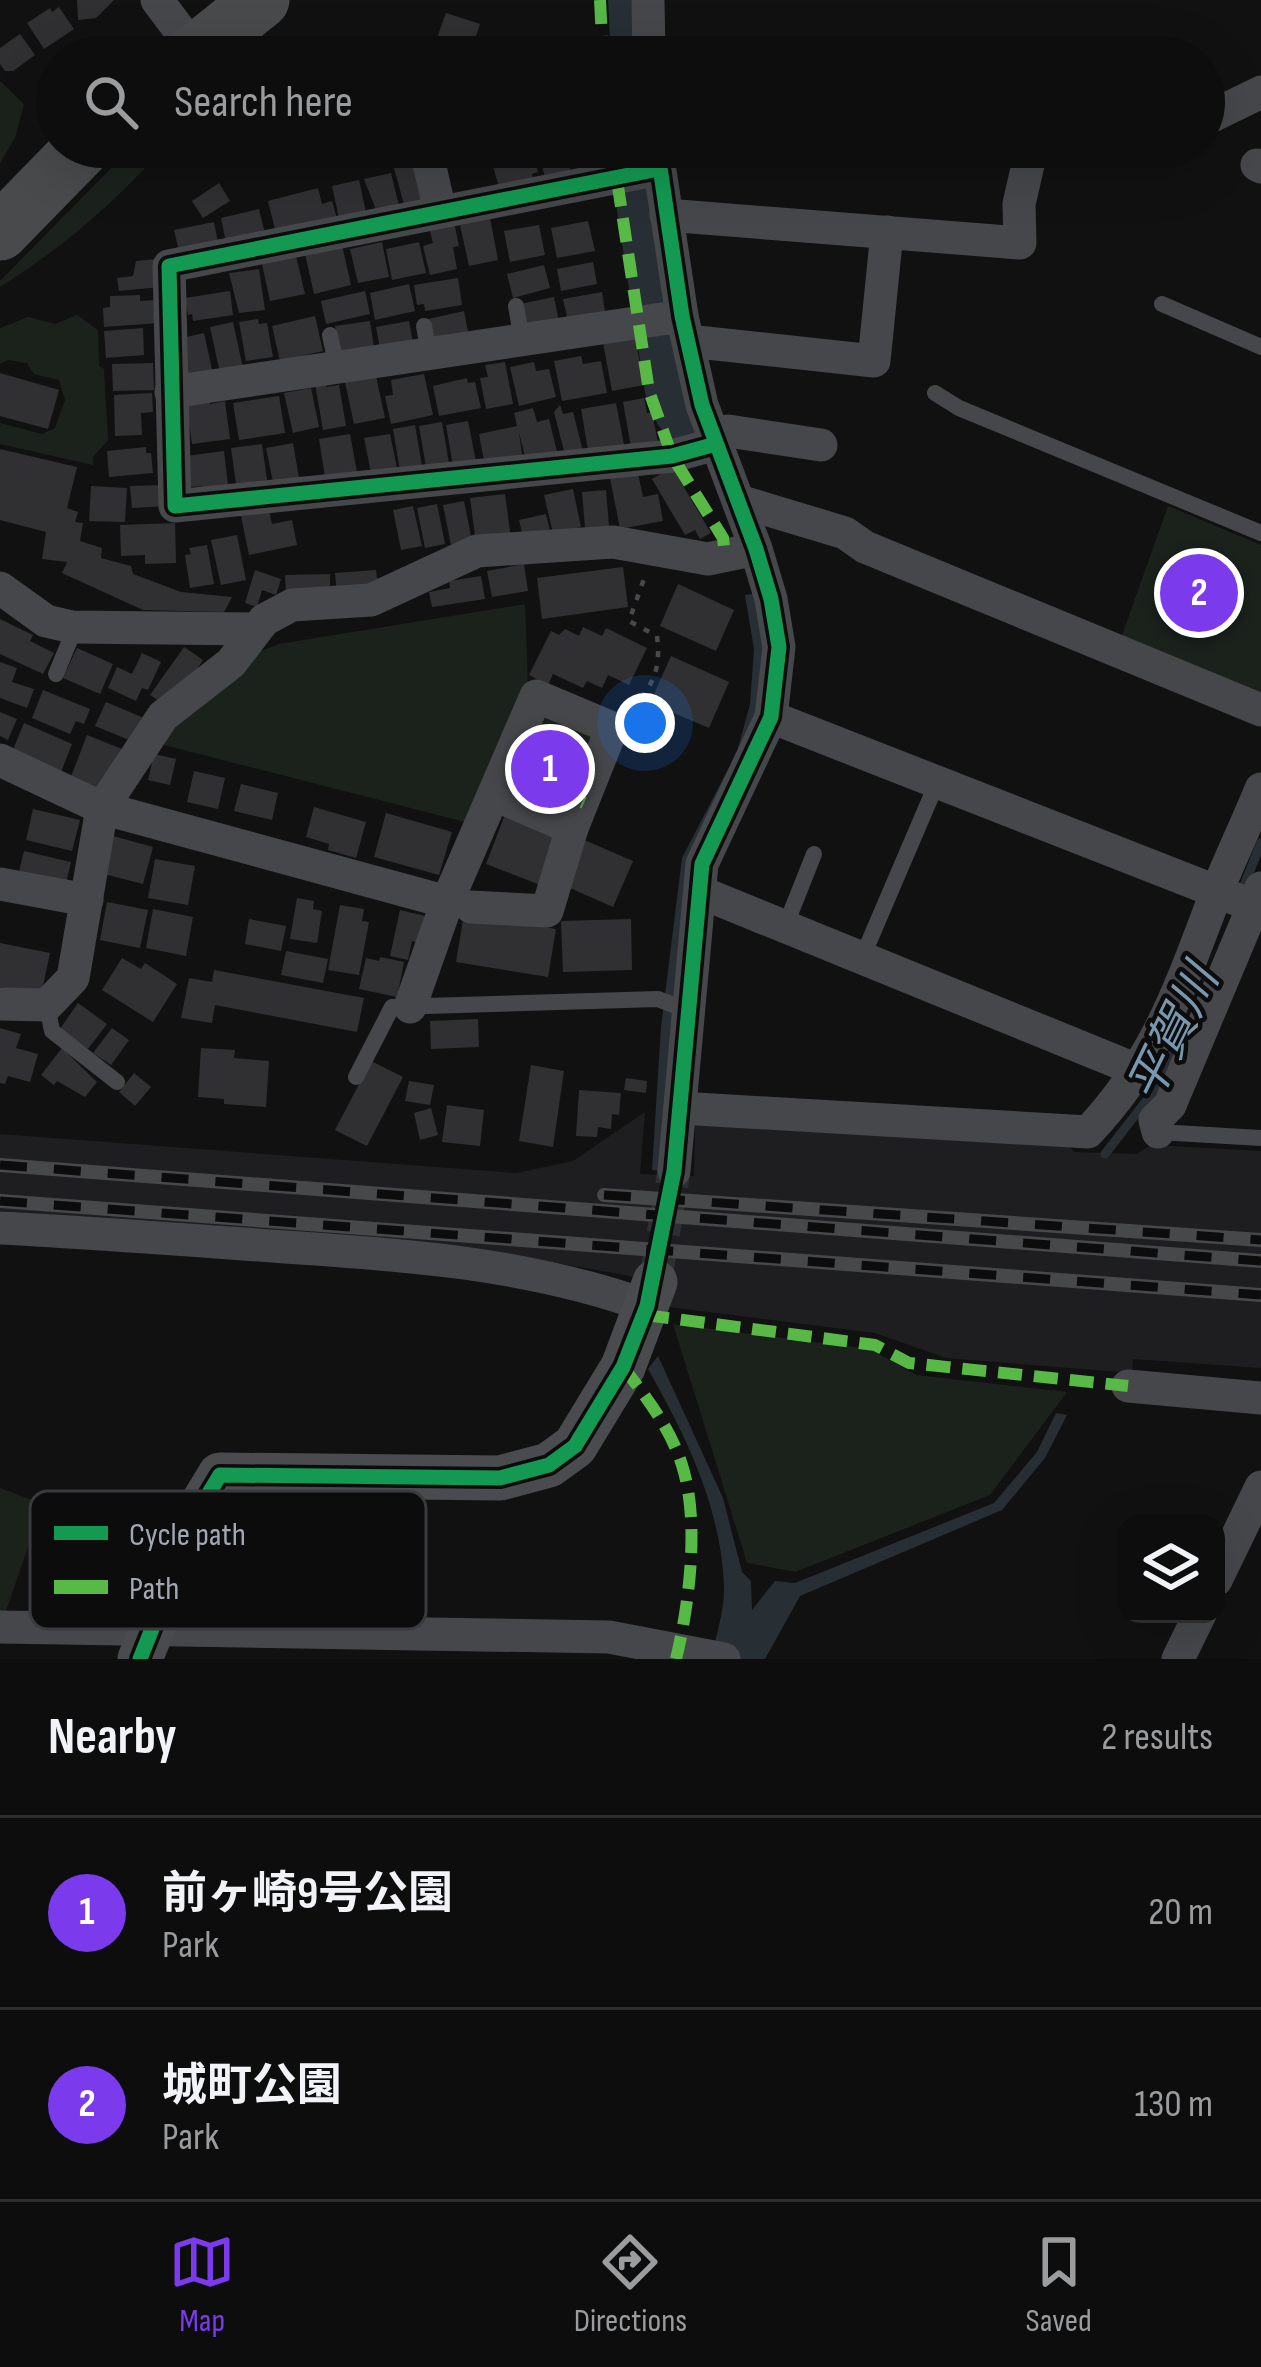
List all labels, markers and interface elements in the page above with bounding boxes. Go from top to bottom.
search box [36,36,1225,168]
icon: search [78,69,144,135]
text: Search here [174,75,353,130]
pin: 2 [1160,548,1238,638]
your location [615,693,675,753]
pin: 1 [511,724,589,814]
water label: 平賀川 [1117,952,1233,1111]
legend [30,1491,426,1629]
text: Cycle path [129,1515,246,1555]
map controls [1117,1515,1225,1623]
button: layers [1117,1515,1225,1623]
text: Path [129,1569,179,1609]
text: Nearby [48,1707,177,1768]
text: 2 results [1101,1714,1213,1761]
text: 前ヶ崎9号公園 [162,1867,453,1922]
text: 1 [79,1889,95,1936]
text: 20 m [1148,1889,1213,1936]
text: Park [162,1922,219,1969]
text: 城町公園 [162,2059,342,2114]
text: 2 [78,2081,96,2128]
text: 130 m [1134,2081,1213,2128]
text: Park [162,2114,219,2161]
tab: Map [169,2229,235,2341]
tab: Directions [574,2229,687,2341]
tab: Saved [1026,2229,1092,2341]

